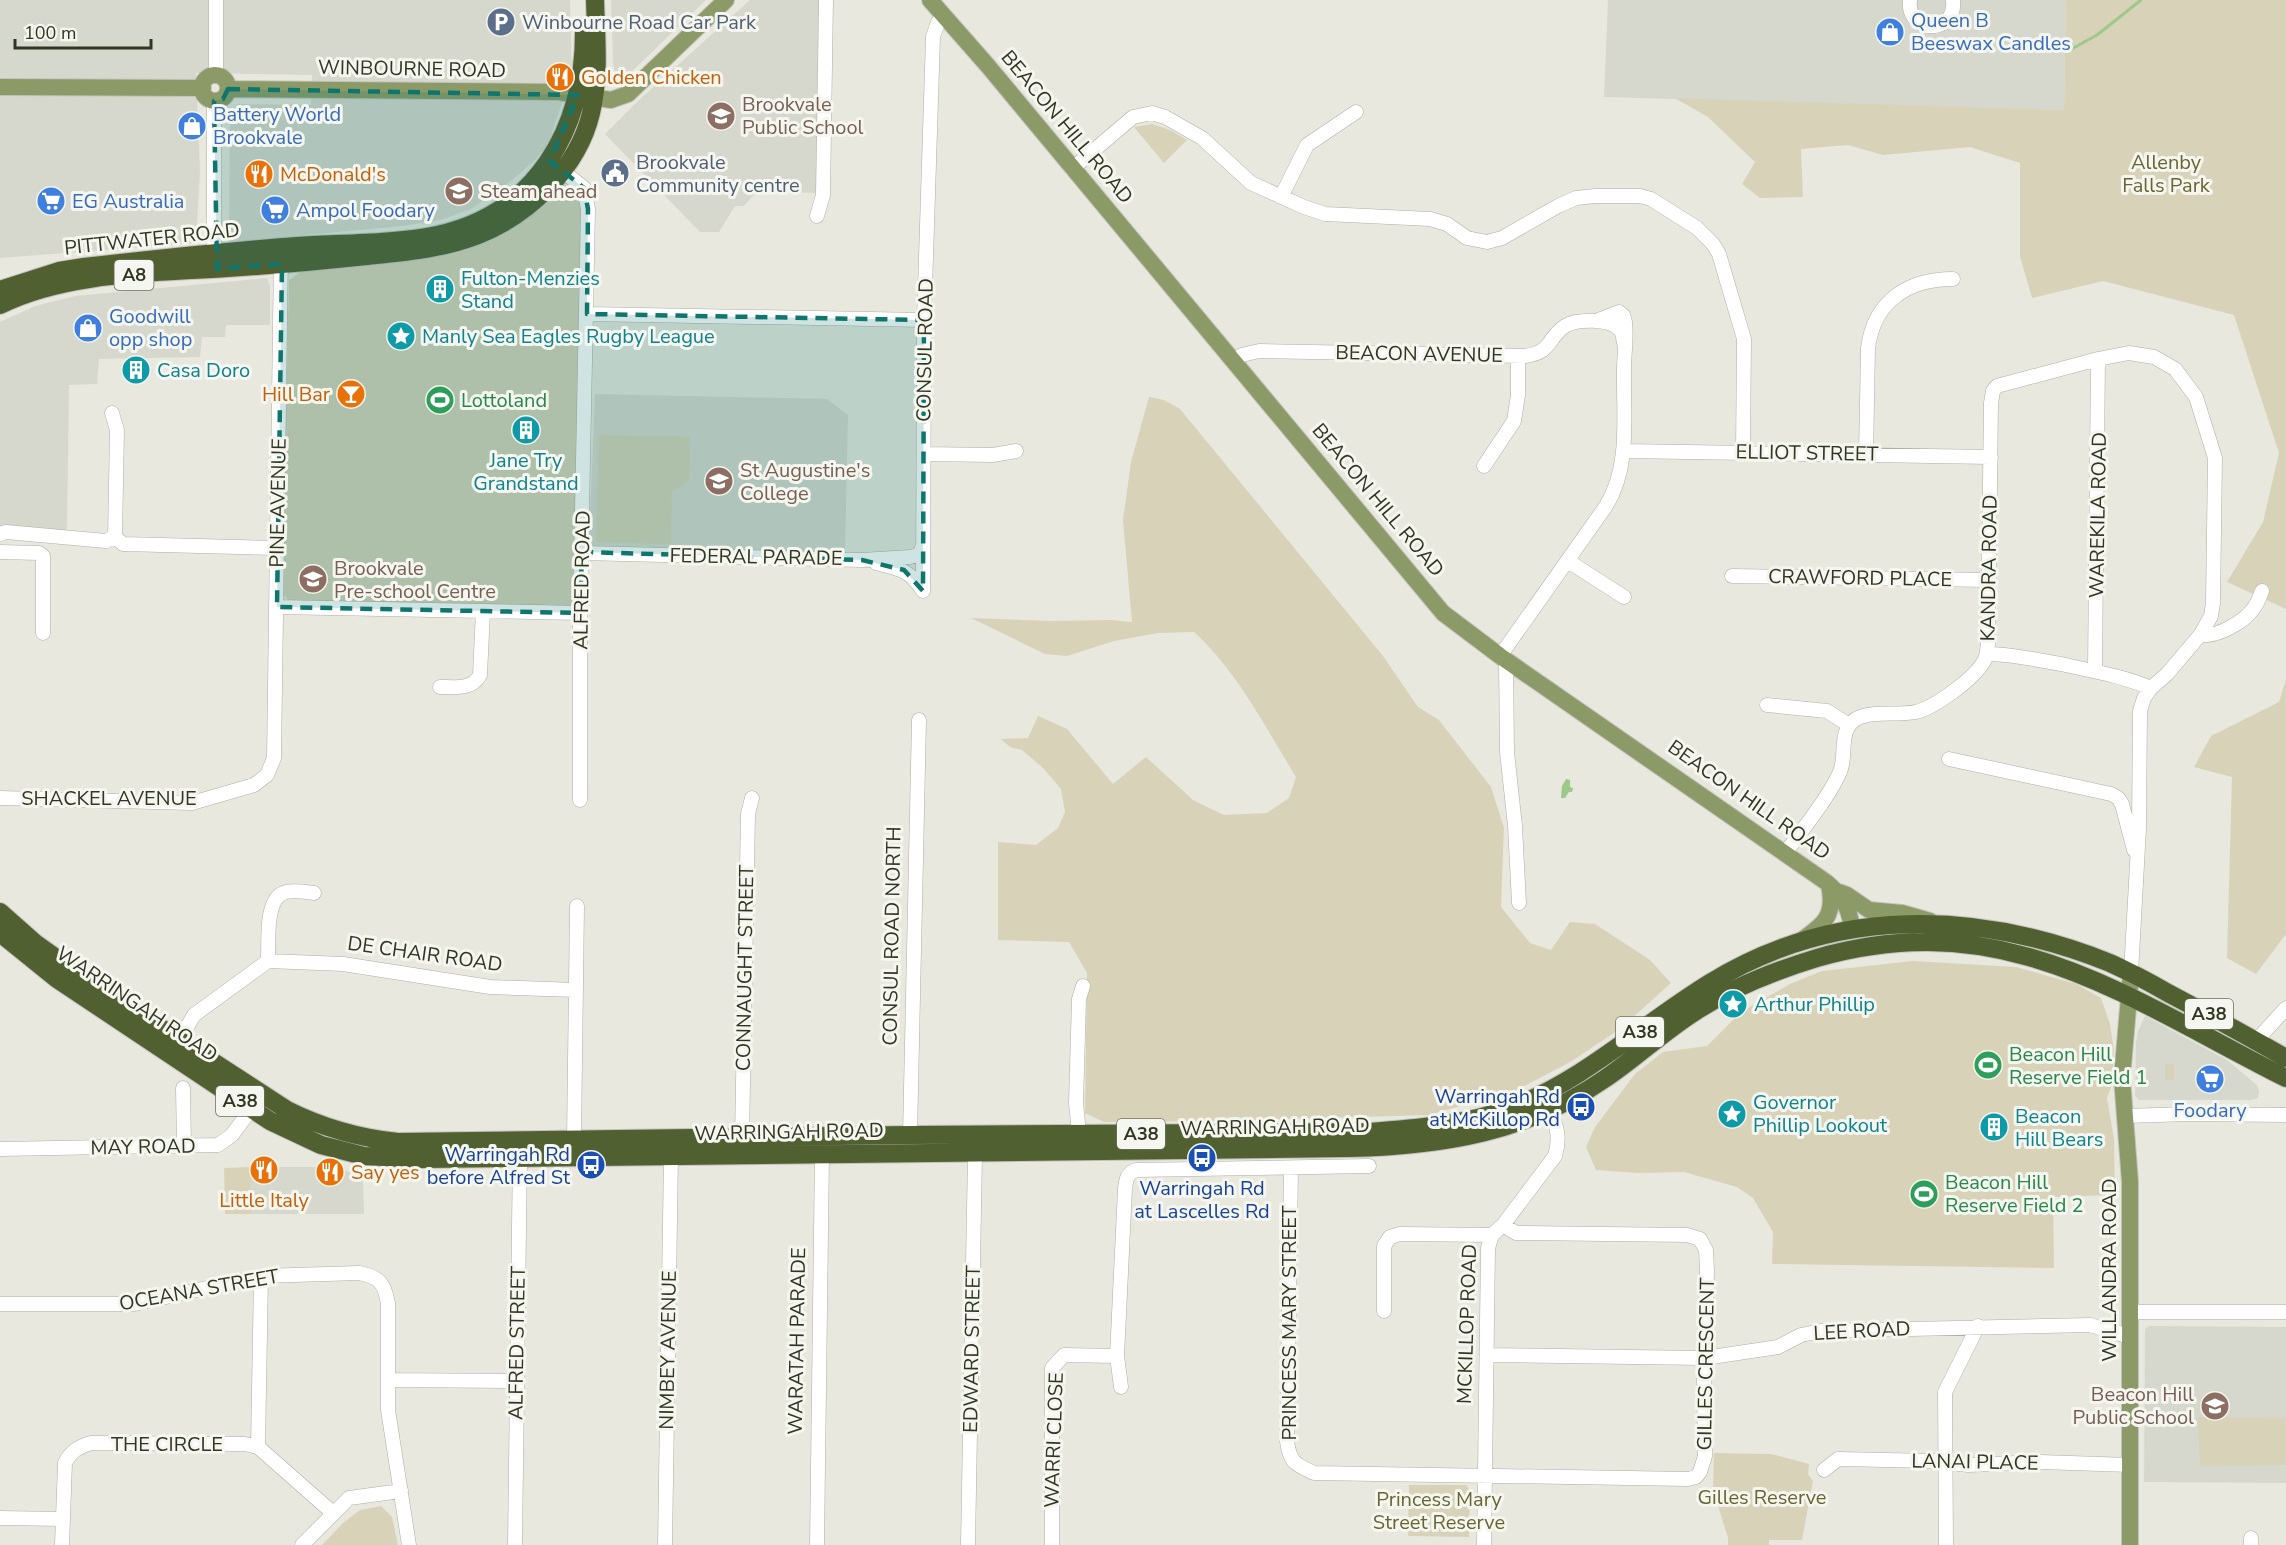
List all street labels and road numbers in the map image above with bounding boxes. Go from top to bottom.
street label: BEACON HILL ROAD [995,45,1139,209]
street label: WINBOURNE ROAD [318,54,506,84]
street label: PITTWATER ROAD [63,216,241,262]
road number: A8 [114,260,154,290]
street label: CONSUL ROAD [910,278,940,422]
street label: BEACON AVENUE [1335,339,1503,369]
street label: BEACON HILL ROAD [1306,418,1450,582]
street label: WAREKILA ROAD [2083,432,2113,598]
street label: PINE AVENUE [263,438,293,568]
street label: ELLIOT STREET [1735,438,1879,468]
street label: KANDRA ROAD [1974,494,2004,642]
street label: ALFRED ROAD [567,510,597,650]
street label: FEDERAL PARADE [669,542,843,572]
street label: CRAWFORD PLACE [1768,563,1952,593]
street label: BEACON HILL ROAD [1662,734,1836,866]
street label: SHACKEL AVENUE [21,785,197,812]
street label: CONSUL ROAD NORTH [877,826,907,1046]
street label: CONNAUGHT STREET [730,865,760,1071]
street label: DE CHAIR ROAD [346,930,504,978]
street label: WARRINGAH ROAD [51,940,223,1068]
road number: A38 [2185,999,2233,1029]
road number: A38 [1616,1017,1664,1047]
road number: A38 [216,1086,264,1116]
street label: WARRINGAH ROAD [1180,1112,1370,1142]
street label: WARRINGAH ROAD [694,1117,884,1147]
road number: A38 [1117,1119,1165,1149]
street label: MAY ROAD [90,1133,196,1161]
street label: WILLANDRA ROAD [2096,1178,2123,1362]
street label: PRINCESS MARY STREET [1276,1205,1303,1441]
street label: MCKILLOP ROAD [1451,1244,1483,1404]
street label: WARATAH PARADE [782,1247,812,1435]
street label: OCEANA STREET [117,1263,281,1317]
street label: EDWARD STREET [957,1265,987,1433]
street label: ALFRED STREET [502,1266,532,1420]
street label: NIMBEY AVENUE [653,1270,683,1430]
street label: GILLES CRESCENT [1691,1277,1721,1451]
street label: LEE ROAD [1813,1315,1911,1347]
street label: WARRI CLOSE [1038,1372,1070,1508]
street label: THE CIRCLE [111,1431,223,1458]
street label: LANAI PLACE [1911,1447,2039,1477]

